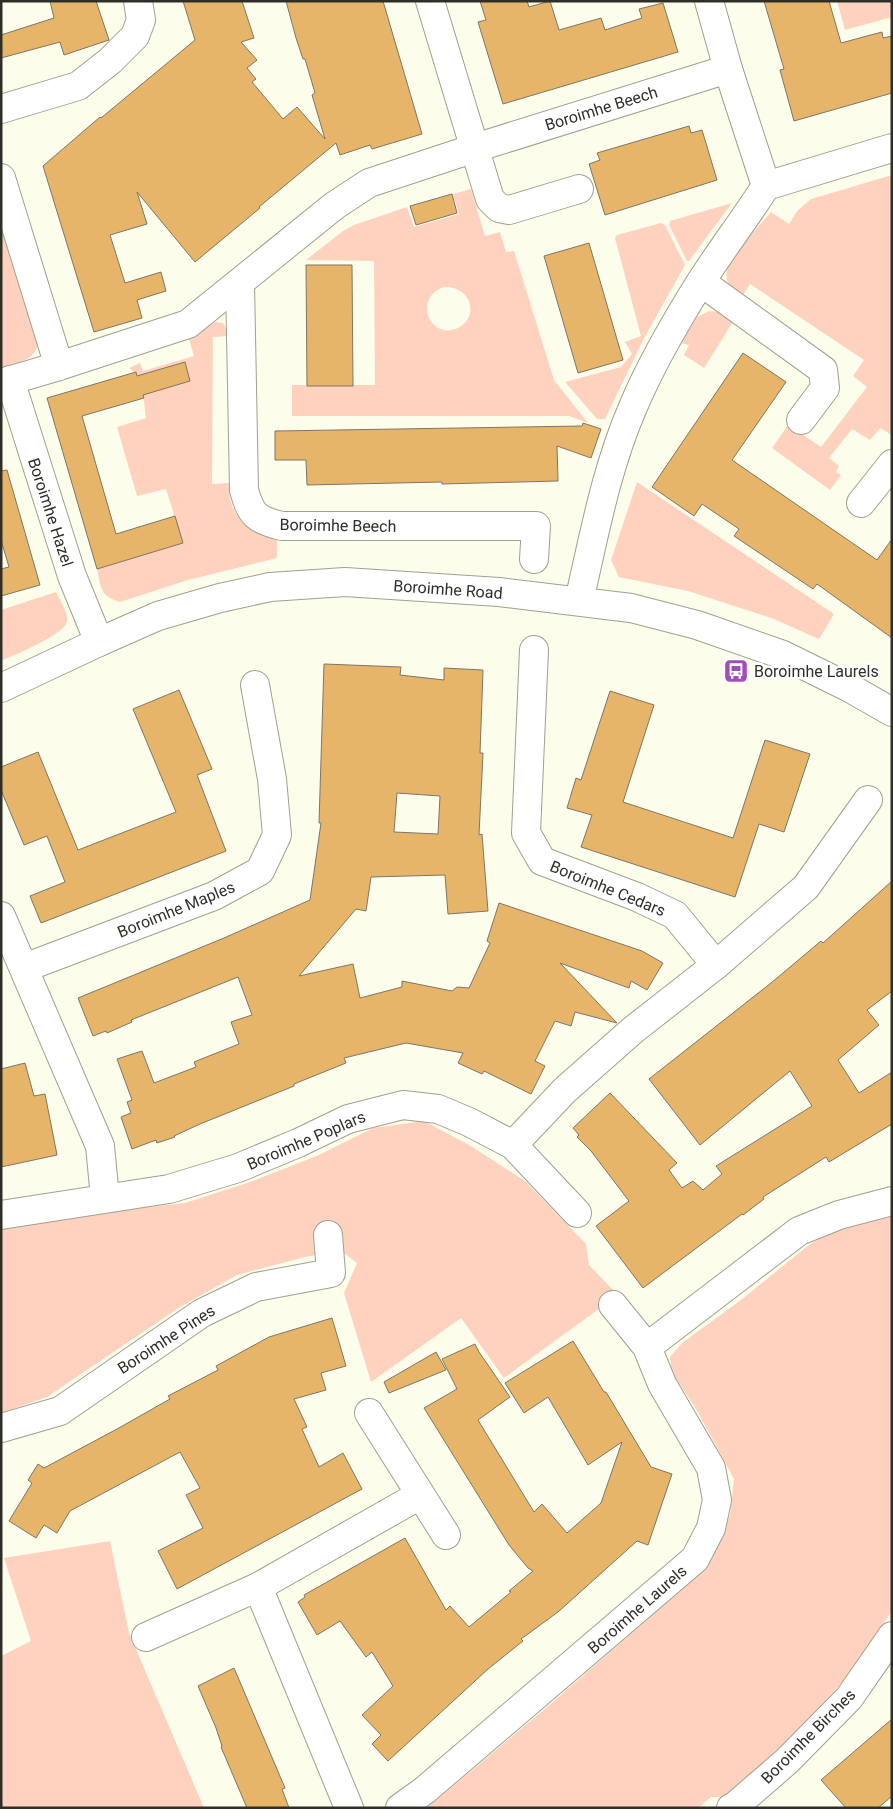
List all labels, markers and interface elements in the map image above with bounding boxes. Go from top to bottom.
street label: Boroimhe Beech [543,82,660,135]
street label: Boroimhe Hazel [24,455,77,569]
street label: Boroimhe Beech [279,515,397,536]
street label: Boroimhe Road [393,576,503,603]
bus stop icon: Boroimhe Laurels [723,658,749,684]
place label: Boroimhe Laurels [754,662,879,681]
street label: Boroimhe Cedars [547,857,668,920]
street label: Boroimhe Maples [115,877,238,942]
street label: Boroimhe Poplars [244,1107,368,1174]
street label: Boroimhe Pines [114,1301,219,1378]
street label: Boroimhe Laurels [584,1561,691,1657]
street label: Boroimhe Birches [757,1685,860,1788]

